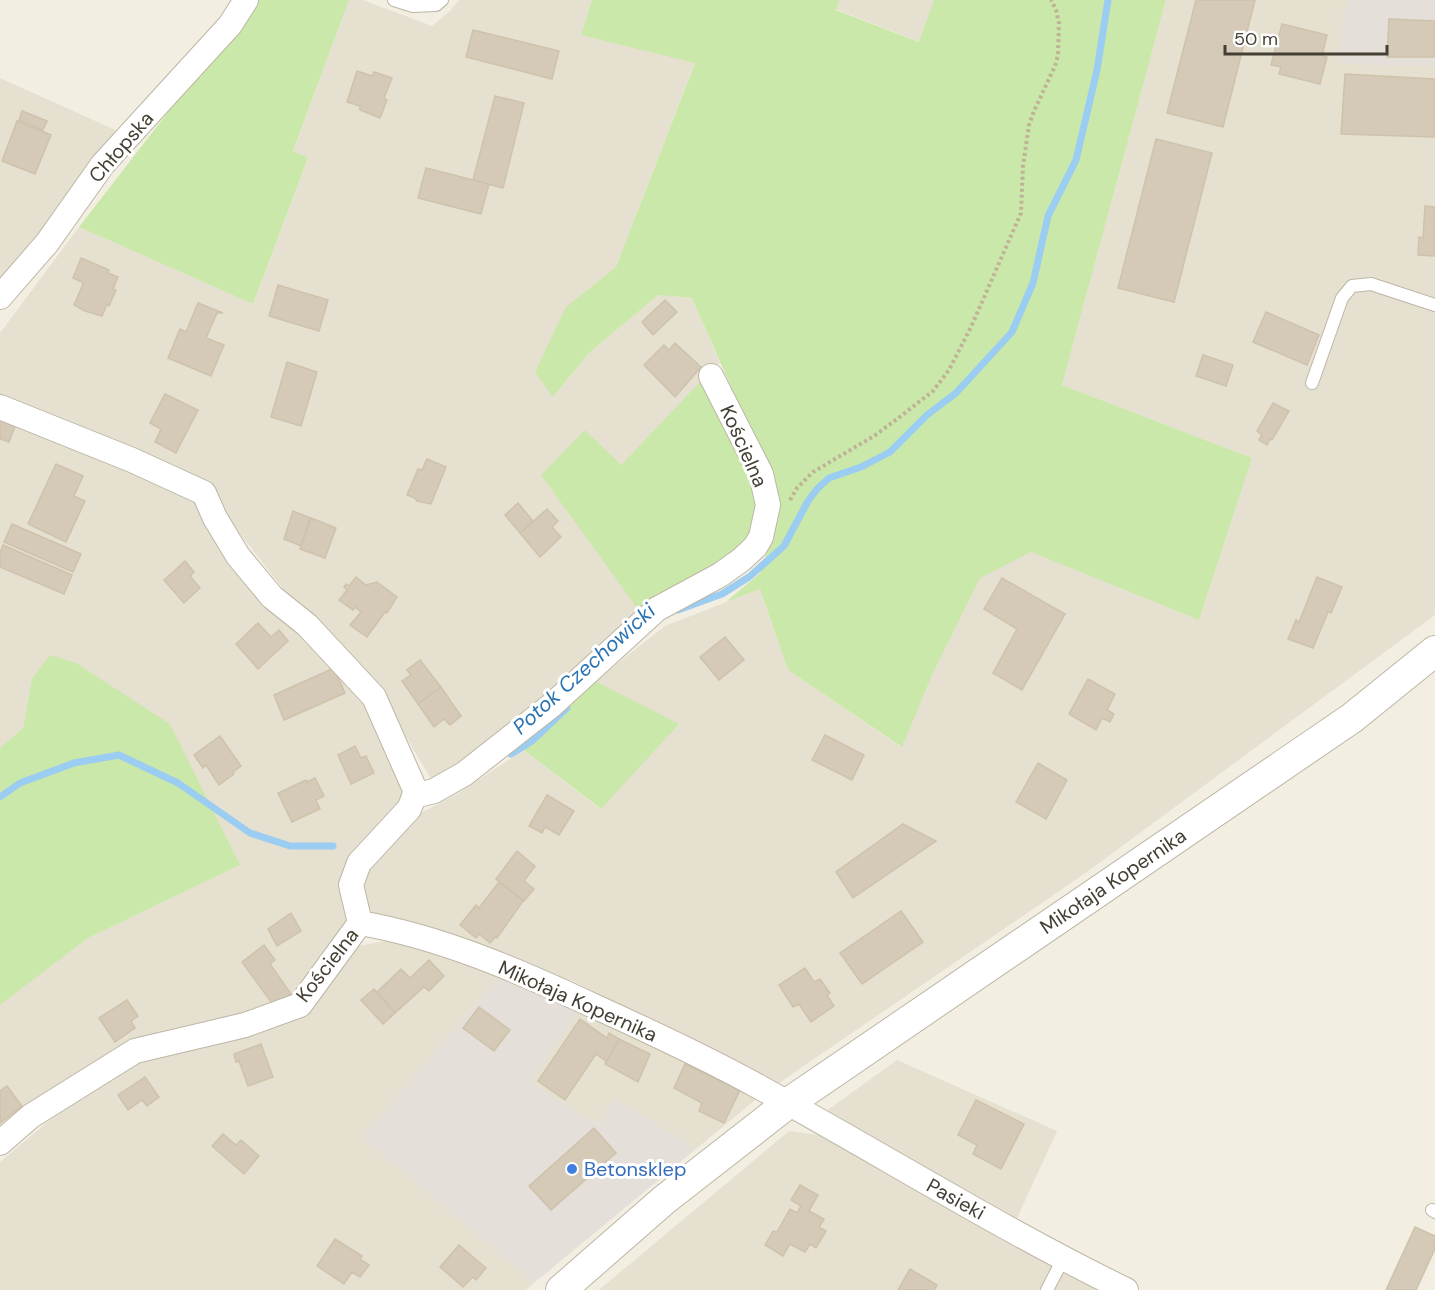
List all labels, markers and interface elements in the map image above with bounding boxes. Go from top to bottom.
scale bar [1225,18,1387,56]
text: 50 m [1234,27,1278,51]
street label: Chłopska [83,106,159,188]
street label: Kościelna [714,401,774,491]
water label: Potok Czechowicki [507,597,662,741]
street label: Mikołaja Kopernika [1035,822,1191,940]
street label: Kościelna [290,923,364,1007]
street label: Mikołaja Kopernika [495,954,661,1048]
place label: Betonsklep [584,1156,686,1182]
marker: Betonsklep [565,1162,579,1176]
street label: Pasieki [922,1172,990,1226]

